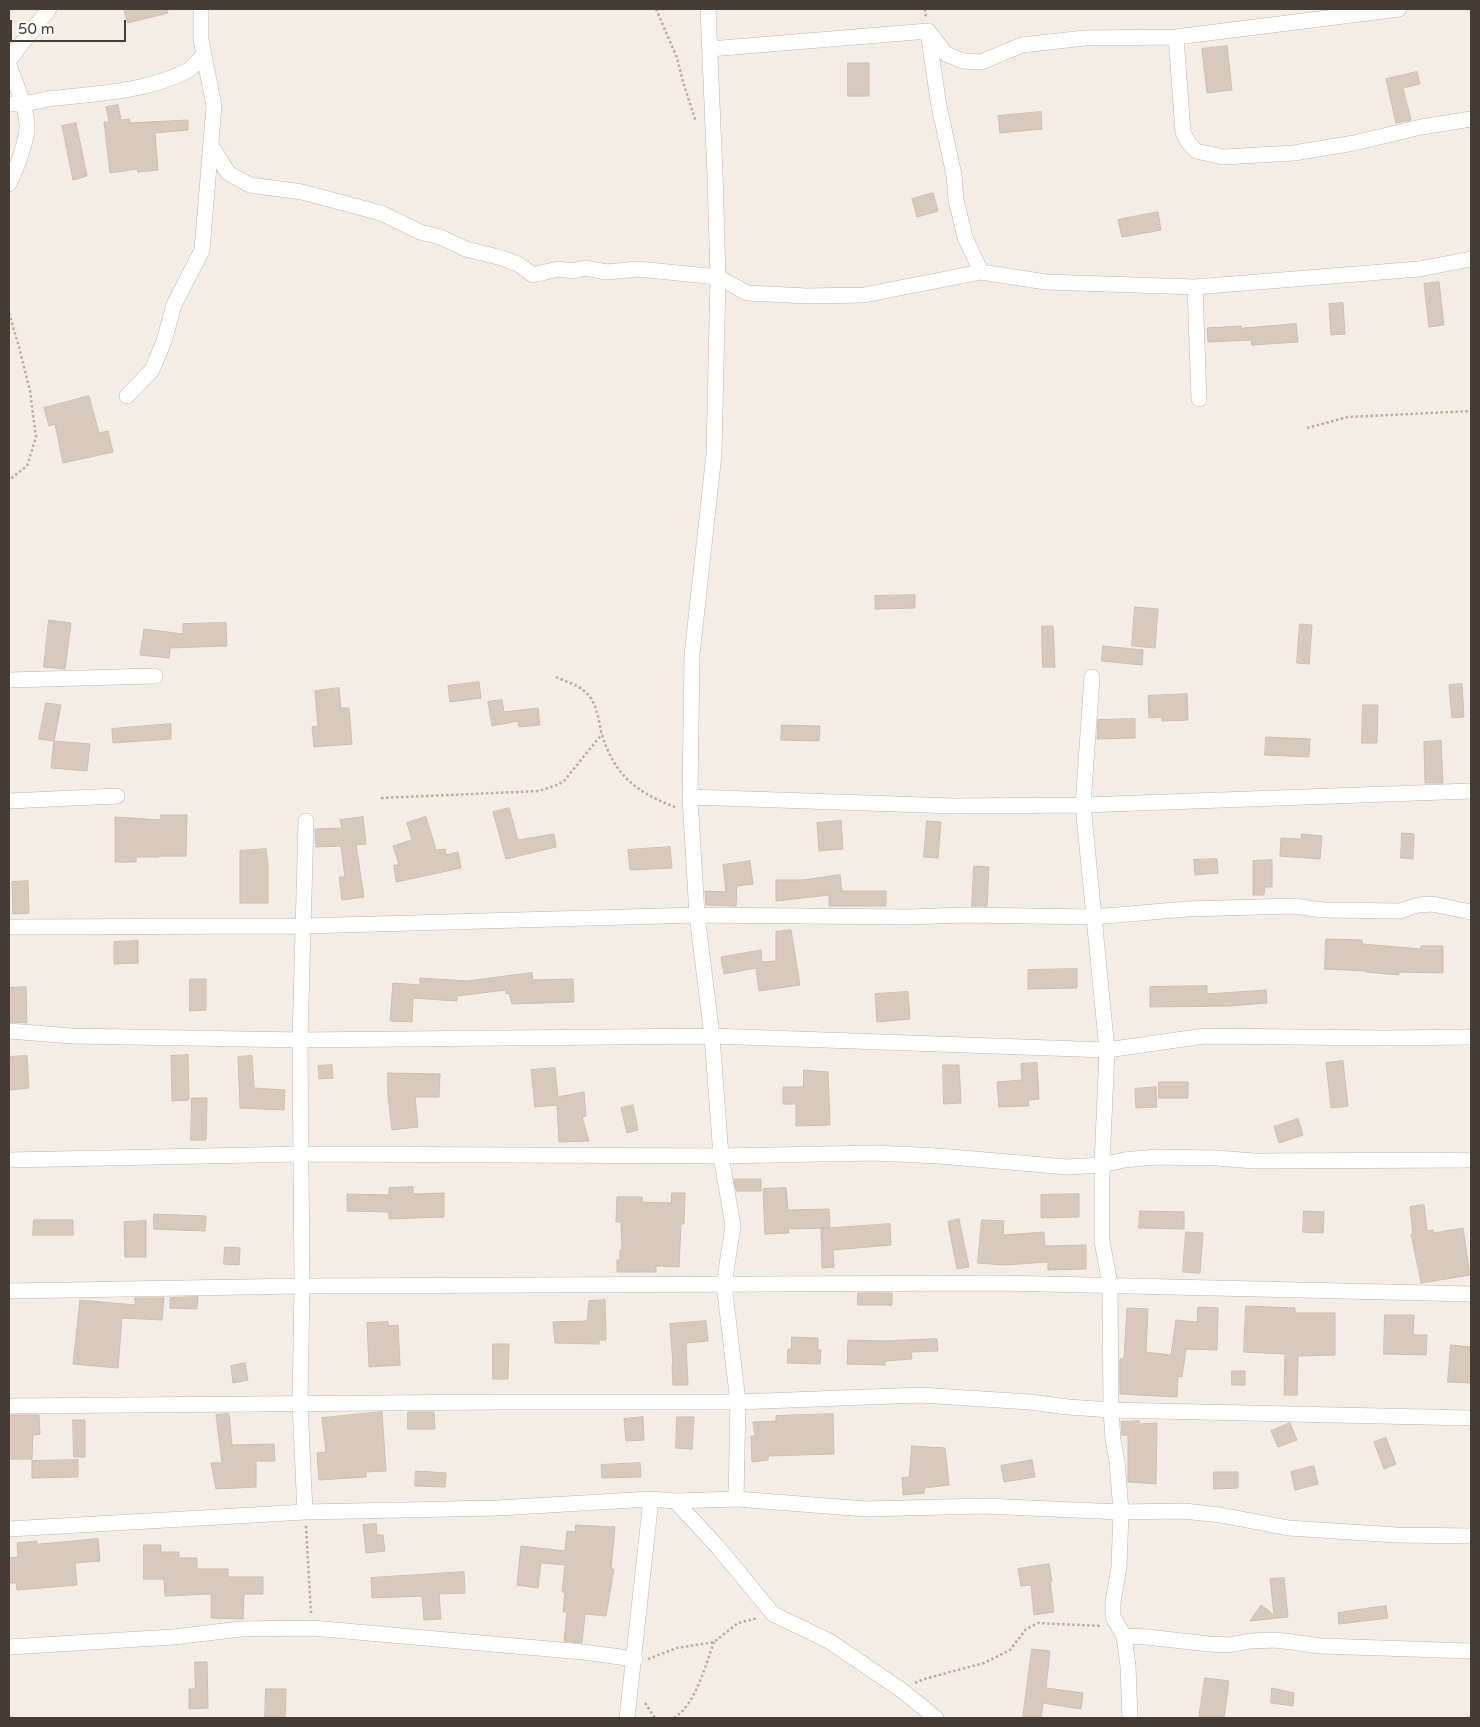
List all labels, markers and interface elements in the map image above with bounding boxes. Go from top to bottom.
scale bar [12,10,129,42]
text: 50 m [18,20,55,38]

